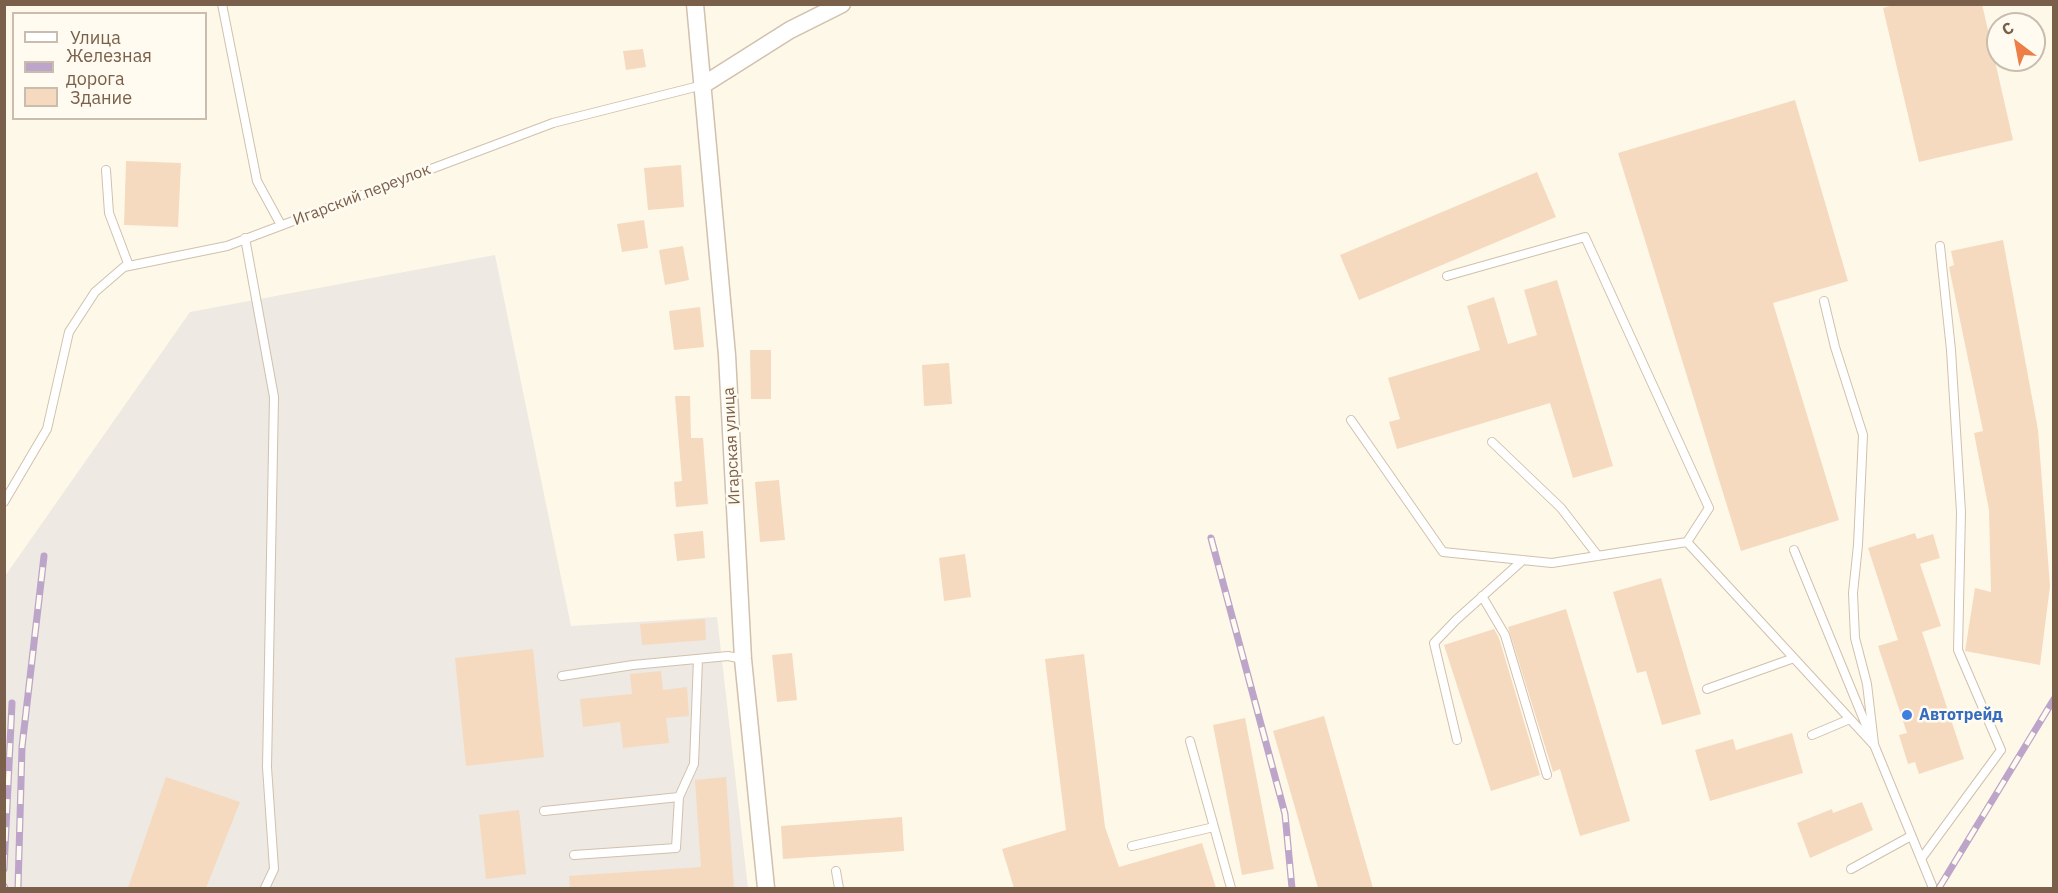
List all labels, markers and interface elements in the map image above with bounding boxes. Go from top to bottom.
legend [12,12,207,120]
north arrow [1986,12,2046,72]
text: С [1998,17,2017,40]
text: Улица [70,26,121,49]
text: Железная дорога [66,44,152,90]
text: Здание [70,86,132,109]
street label: Игарский переулок [291,160,433,230]
street label: Игарская улица [719,387,745,505]
place label: Автотрейд [1919,705,2003,725]
marker: Автотрейд [1900,708,1914,722]

